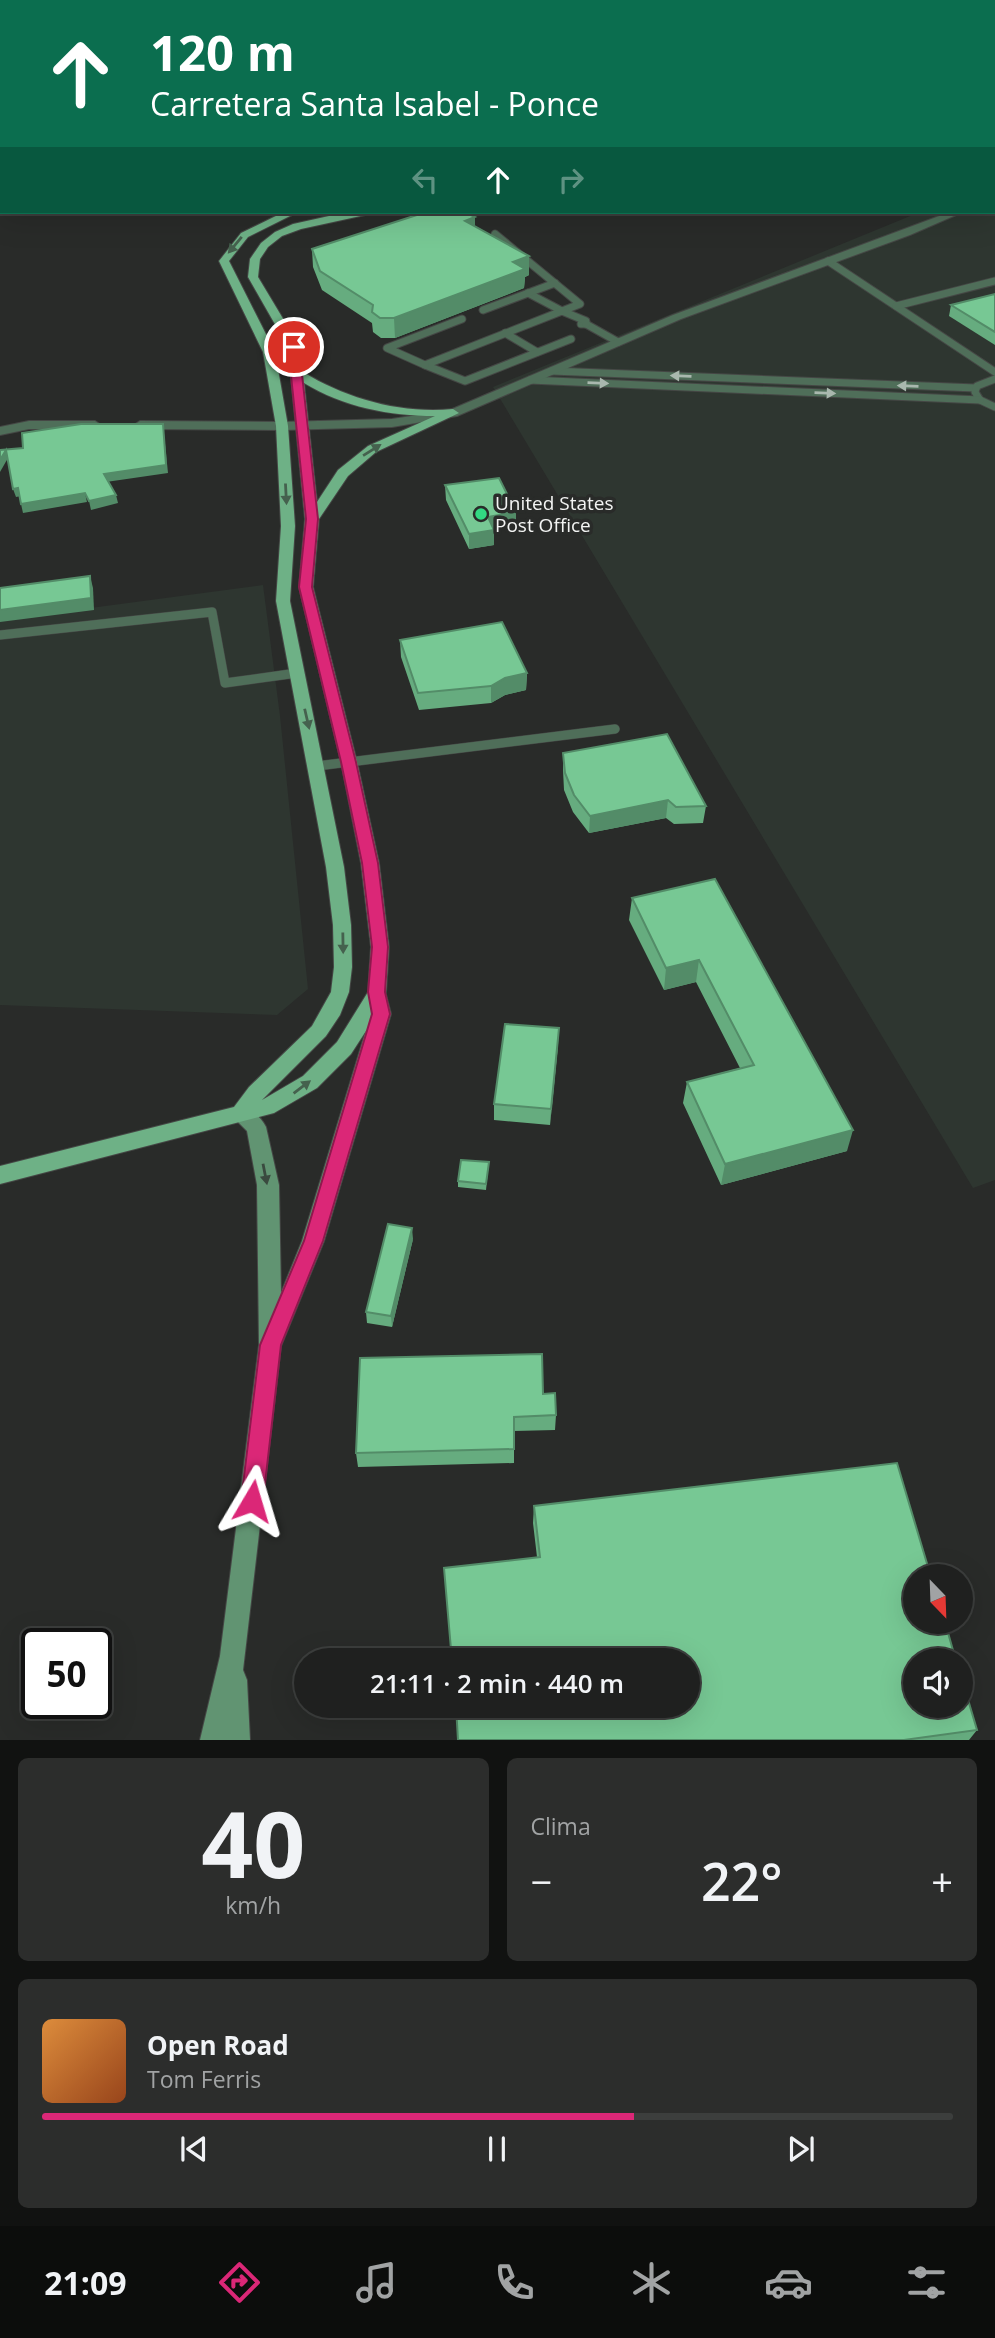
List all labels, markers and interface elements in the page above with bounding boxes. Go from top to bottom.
text: 120 m [150,19,295,85]
icon: ahead [35,28,126,119]
text: Carretera Santa Isabel - Ponce [150,82,599,125]
icon: left [406,161,444,199]
icon: ahead [479,161,517,199]
icon: right [552,161,590,199]
one-way arrow [228,236,243,253]
pin [264,317,324,377]
icon: arrive [275,328,313,366]
one-way arrow [670,371,692,382]
one-way arrow [587,378,609,389]
one-way arrow [897,380,919,391]
one-way arrow [814,388,836,399]
one-way arrow [363,444,382,457]
one-way arrow [281,483,292,505]
place label: United States Post Office [495,490,614,538]
marker: United States Post Office [473,506,489,522]
one-way arrow [301,708,312,730]
one-way arrow [337,933,348,955]
one-way arrow [293,1080,311,1095]
one-way arrow [260,1163,271,1185]
position arrow [215,1464,289,1538]
north arrow [903,1564,973,1634]
map controls [903,1564,973,1718]
speed limit sign: 50 [21,1628,112,1719]
button: sound [903,1648,973,1718]
text: 21:11 · 2 min · 440 m [370,1665,624,1701]
text: 40 [201,1781,305,1905]
text: Clima [531,1810,591,1842]
text: 22° [701,1845,783,1916]
text: − [531,1855,552,1907]
text: + [931,1855,953,1907]
text: km/h [225,1889,281,1921]
text: Open Road [147,2027,289,2063]
text: Tom Ferris [147,2063,261,2095]
icon: previous [175,2130,213,2168]
icon: pause [478,2130,516,2168]
icon: next [782,2130,820,2168]
icon: directions [215,2258,264,2307]
icon: music [352,2258,401,2307]
icon: phone [490,2258,539,2307]
icon: climate [627,2258,676,2307]
icon: car [764,2258,813,2307]
icon: filters [902,2258,951,2307]
text: 21:09 [44,2261,127,2304]

